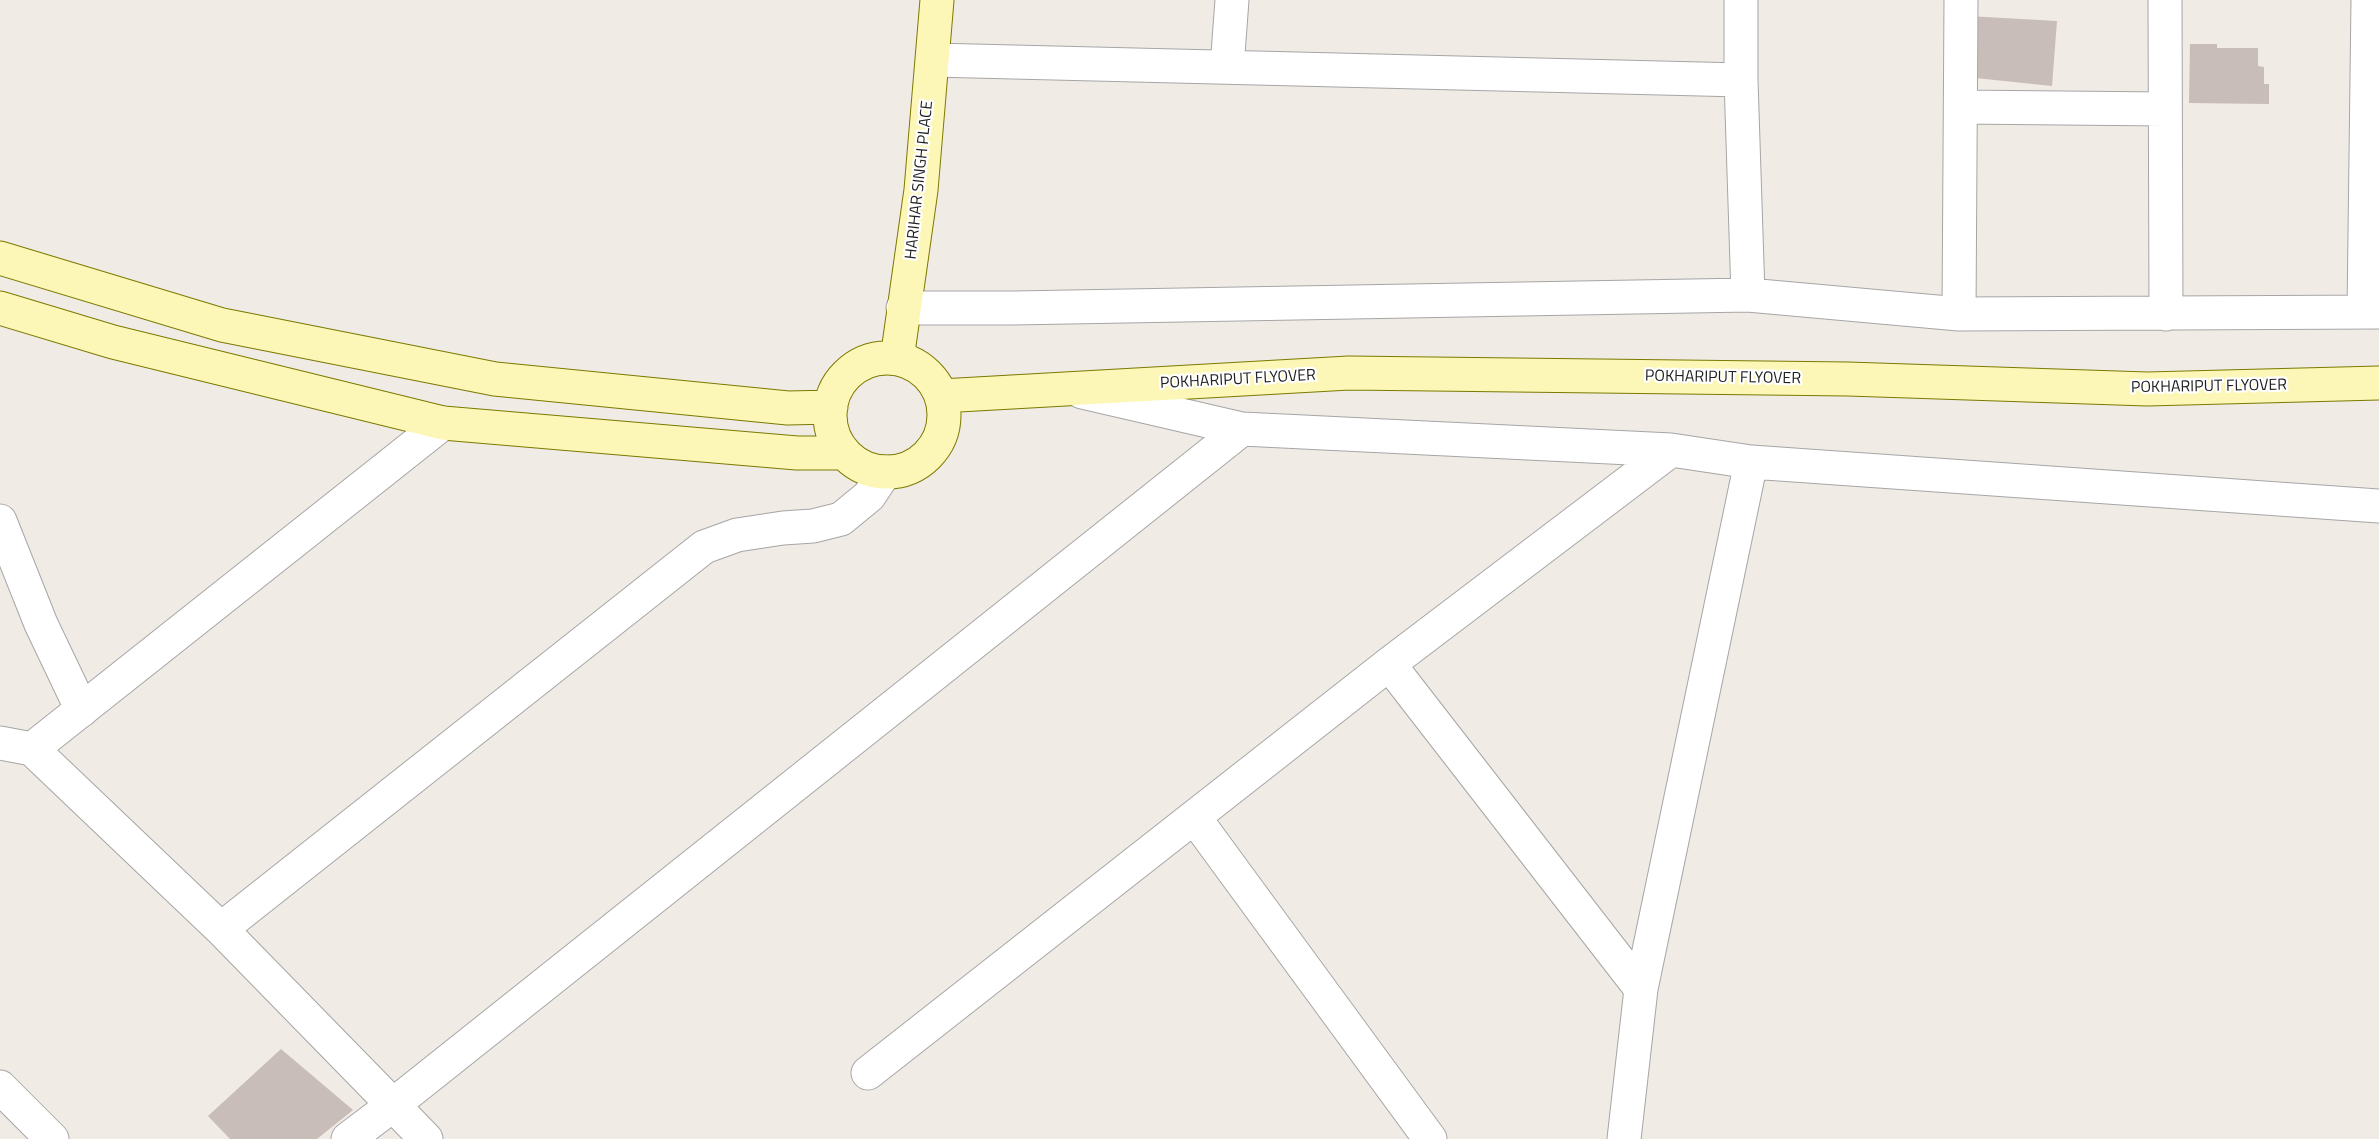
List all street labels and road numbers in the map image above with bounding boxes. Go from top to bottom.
street label: HARIHAR SINGH PLACE [902,100,938,260]
street label: POKHARIPUT FLYOVER [1160,366,1316,394]
street label: POKHARIPUT FLYOVER [1645,367,1801,389]
street label: POKHARIPUT FLYOVER [2131,376,2287,398]

